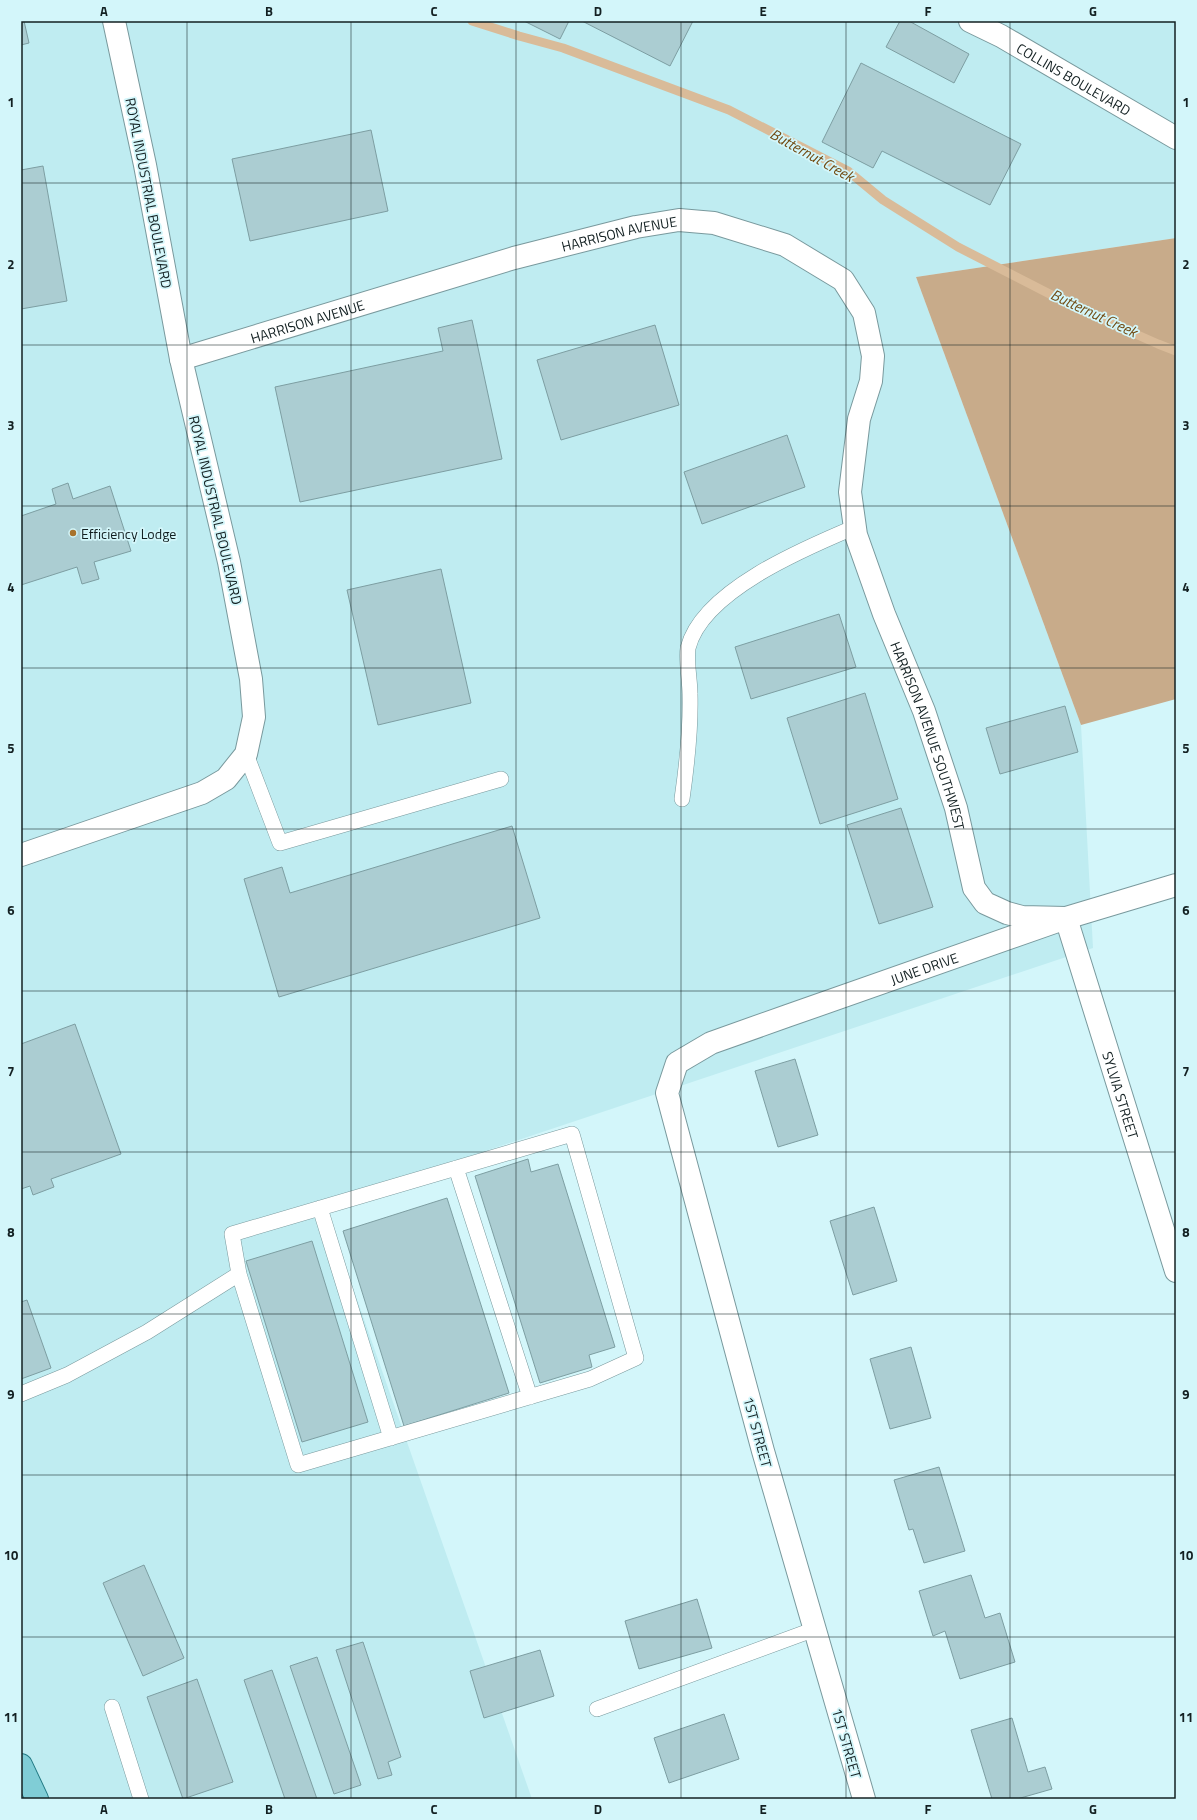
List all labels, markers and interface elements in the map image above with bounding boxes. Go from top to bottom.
text: A [100,1,108,21]
text: B [265,1,273,21]
text: C [430,1,438,21]
text: D [594,1,602,21]
text: E [759,1,767,21]
text: F [925,1,932,21]
text: G [1089,1,1097,21]
street label: COLLINS BOULEVARD [1013,37,1135,120]
text: 1 [7,92,15,112]
text: 1 [1182,92,1190,112]
street label: ROYAL INDUSTRIAL BOULEVARD [120,96,178,290]
water label: Butternut Creek [766,122,860,189]
street label: HARRISON AVENUE [559,210,679,256]
text: 2 [7,254,15,274]
text: 2 [1182,254,1190,274]
water label: Butternut Creek [1047,283,1143,344]
street label: HARRISON AVENUE [248,293,367,348]
street label: ROYAL INDUSTRIAL BOULEVARD [184,413,248,607]
text: 3 [7,415,15,435]
text: 3 [1182,415,1190,435]
place label: Efficiency Lodge [81,523,176,544]
marker: Efficiency Lodge [68,528,78,538]
text: 4 [7,577,15,597]
text: 4 [1182,577,1190,597]
street label: HARRISON AVENUE SOUTHWEST [886,638,971,832]
text: 5 [7,738,15,758]
text: 5 [1182,738,1190,758]
text: 6 [7,900,15,920]
text: 6 [1182,900,1190,920]
street label: JUNE DRIVE [887,946,961,989]
street label: SYLVIA STREET [1098,1049,1145,1142]
text: 7 [7,1061,15,1081]
text: 7 [1182,1061,1190,1081]
text: 8 [7,1222,15,1242]
text: 8 [1182,1222,1190,1242]
text: 9 [7,1384,15,1404]
text: 9 [1182,1384,1190,1404]
street label: 1ST STREET [739,1394,778,1470]
text: 10 [4,1545,18,1565]
text: 10 [1179,1545,1193,1565]
street label: 1ST STREET [827,1705,867,1781]
text: 11 [4,1707,18,1727]
text: 11 [1179,1707,1193,1727]
text: A [100,1799,108,1819]
text: B [265,1799,273,1819]
text: C [430,1799,438,1819]
text: D [594,1799,602,1819]
text: E [759,1799,767,1819]
text: F [925,1799,932,1819]
text: G [1089,1799,1097,1819]

